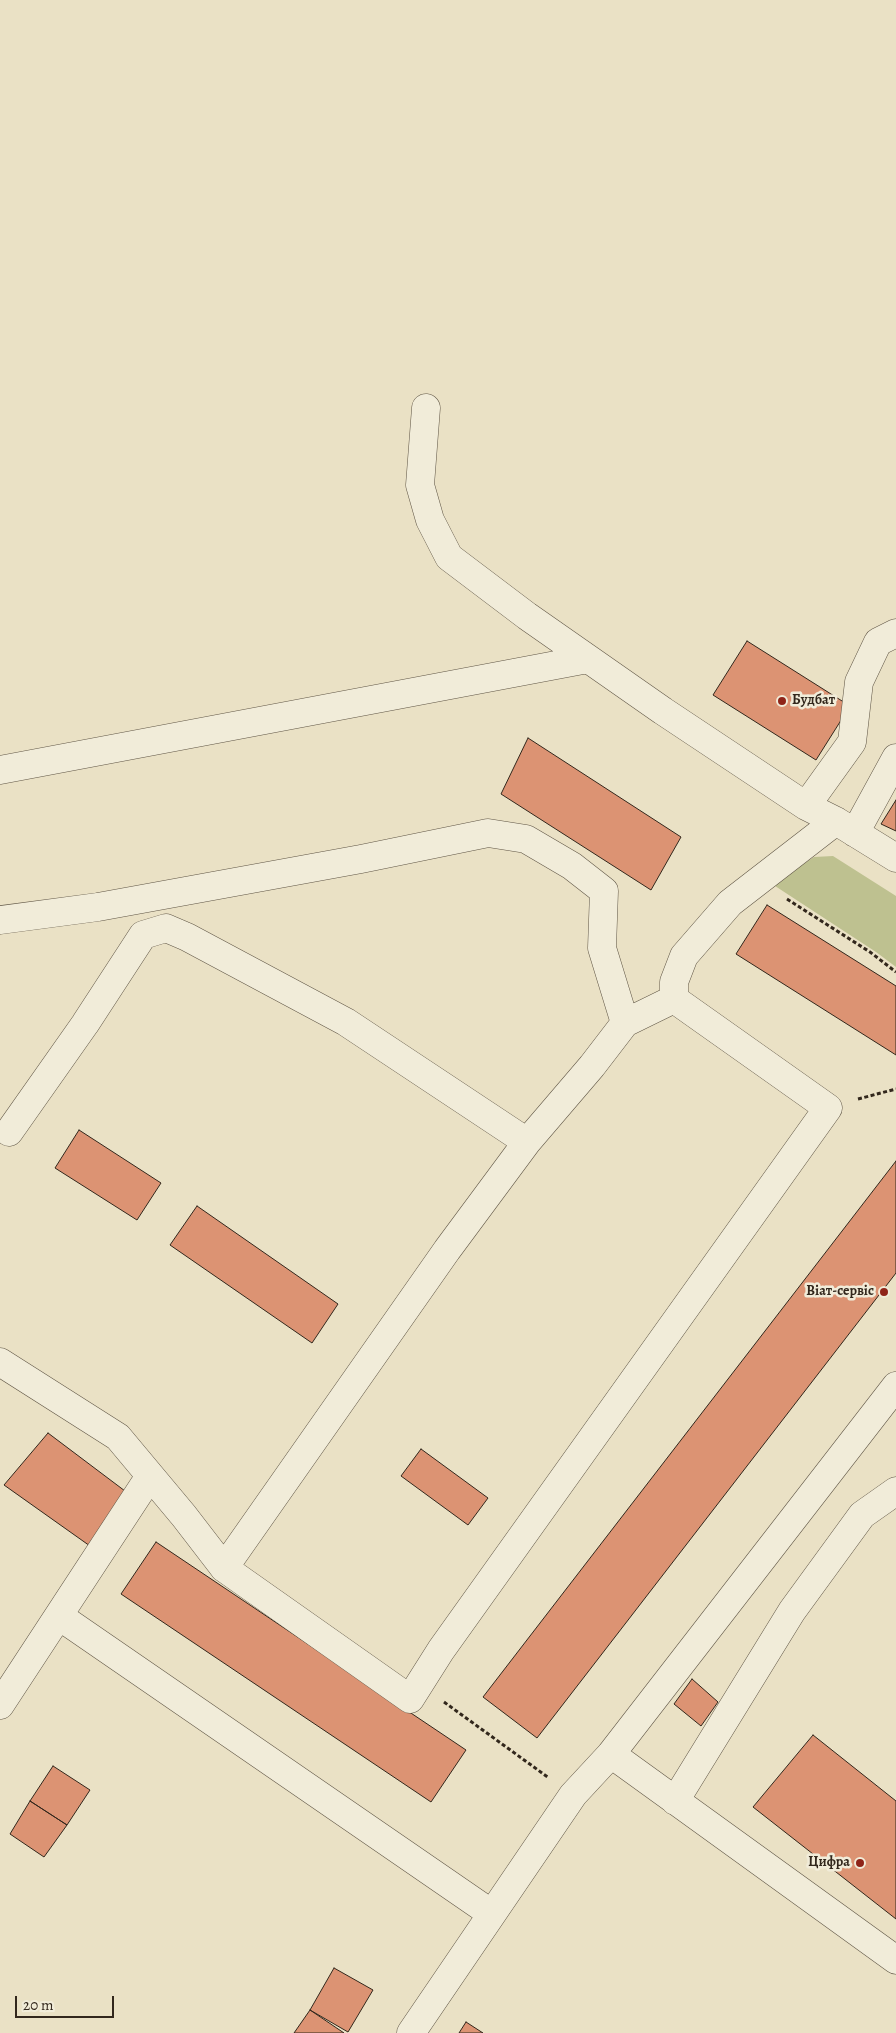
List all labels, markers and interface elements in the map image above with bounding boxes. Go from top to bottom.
place label: Будбат [792,693,835,709]
marker: Будбат [776,695,788,707]
place label: Віат-сервіс [806,1284,874,1300]
marker: Віат-сервіс [878,1286,890,1298]
place label: Цифра [808,1855,850,1871]
marker: Цифра [854,1857,866,1869]
scale bar [18,1986,116,2018]
text: 20 m [23,1995,54,2015]

